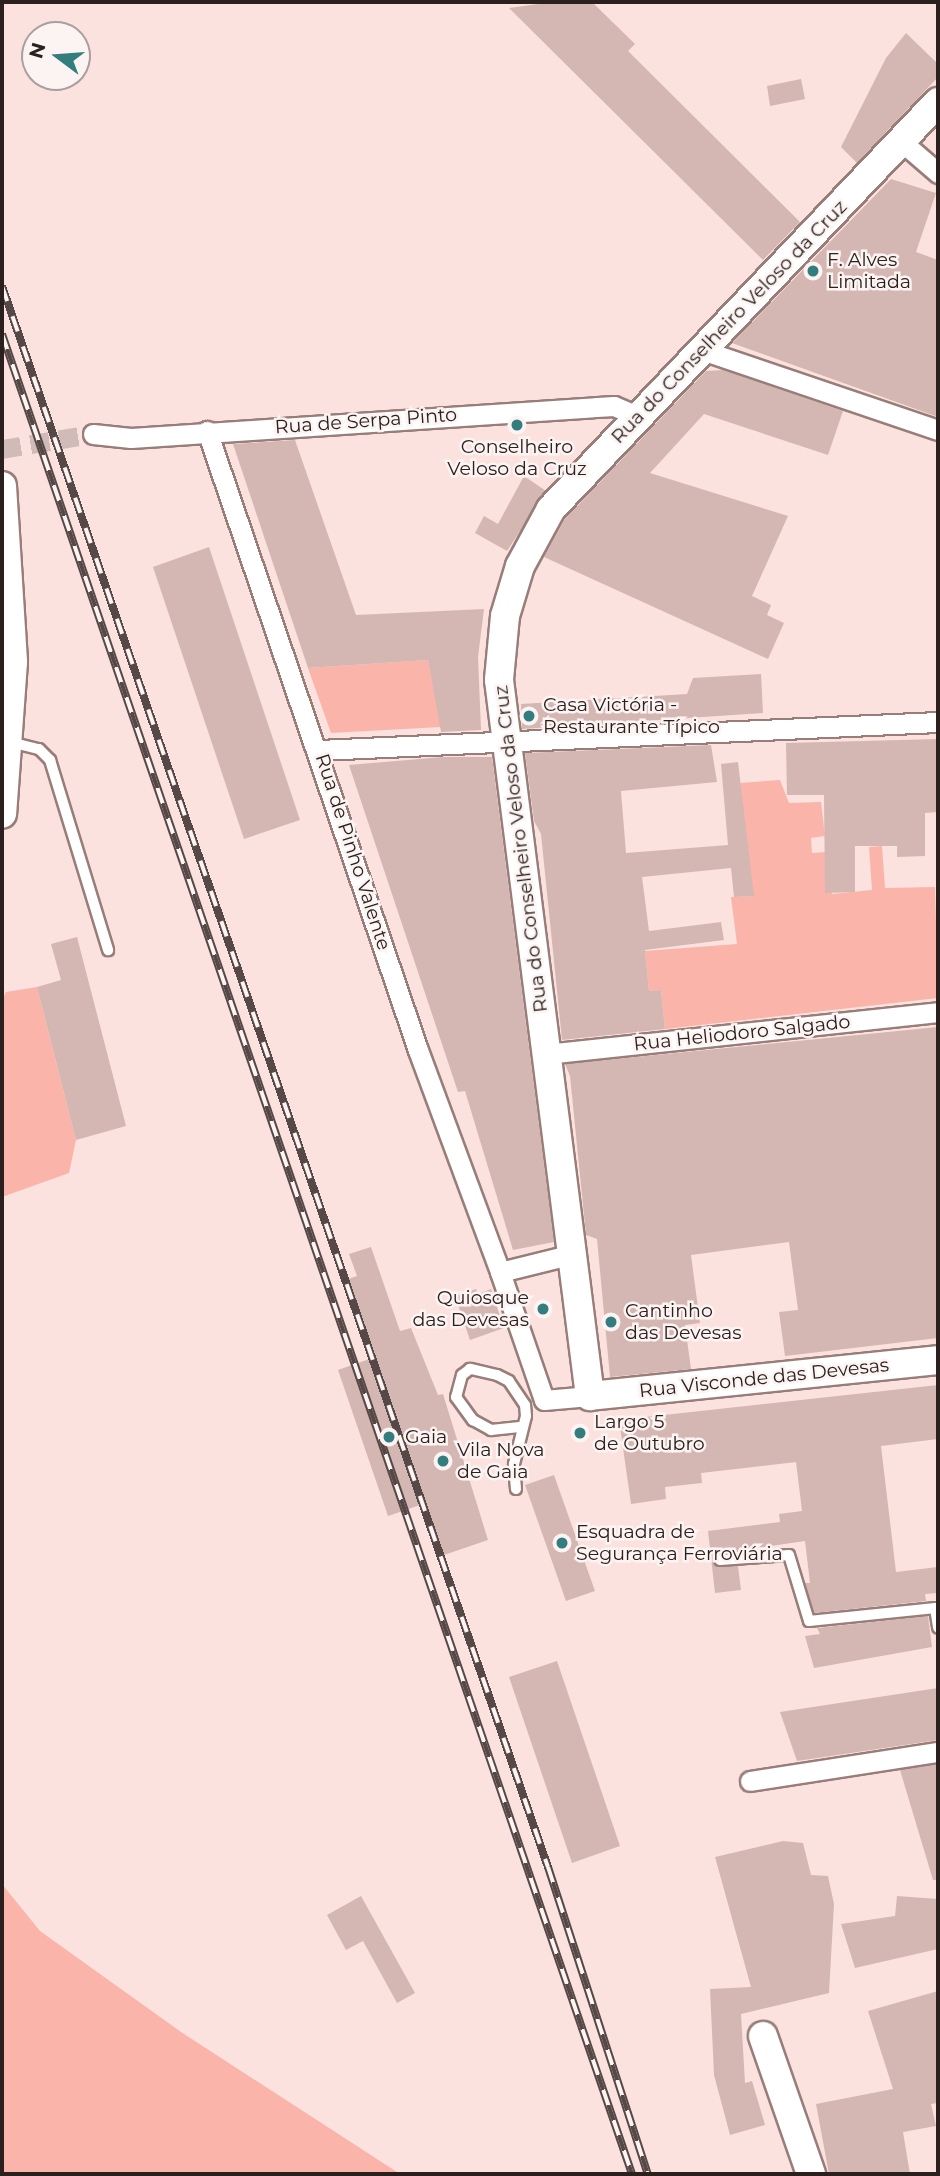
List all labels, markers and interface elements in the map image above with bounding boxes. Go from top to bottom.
north arrow [21,21,91,91]
text: N [24,40,50,61]
street label: Rua do Conselheiro Veloso da Cruz [606,196,852,448]
place label: F. Alves Limitada [827,249,911,293]
marker: F. Alves Limitada [805,263,821,279]
street label: Rua de Serpa Pinto [274,403,458,439]
marker: Conselheiro Veloso da Cruz [509,417,525,433]
place label: Conselheiro Veloso da Cruz [447,436,587,480]
street label: Rua do Conselheiro Veloso da Cruz [490,684,552,1014]
place label: Casa Victória - Restaurante Típico [543,694,720,738]
marker: Casa Victória - Restaurante Típico [521,708,537,724]
street label: Rua de Pinho Valente [310,751,396,953]
street label: Rua Heliodoro Salgado [632,1010,852,1056]
place label: Quiosque das Devesas [412,1287,529,1331]
place label: Cantinho das Devesas [625,1300,742,1344]
marker: Quiosque das Devesas [535,1301,551,1317]
marker: Cantinho das Devesas [603,1314,619,1330]
street label: Rua Visconde das Devesas [638,1354,890,1402]
place label: Largo 5 de Outubro [594,1411,705,1455]
marker: Largo 5 de Outubro [572,1425,588,1441]
place label: Gaia [405,1426,447,1448]
marker: Gaia [379,1427,399,1447]
place label: Vila Nova de Gaia [457,1439,545,1483]
marker: Vila Nova de Gaia [435,1453,451,1469]
place label: Esquadra de Segurança Ferroviária [576,1521,783,1565]
marker: Esquadra de Segurança Ferroviária [554,1535,570,1551]

